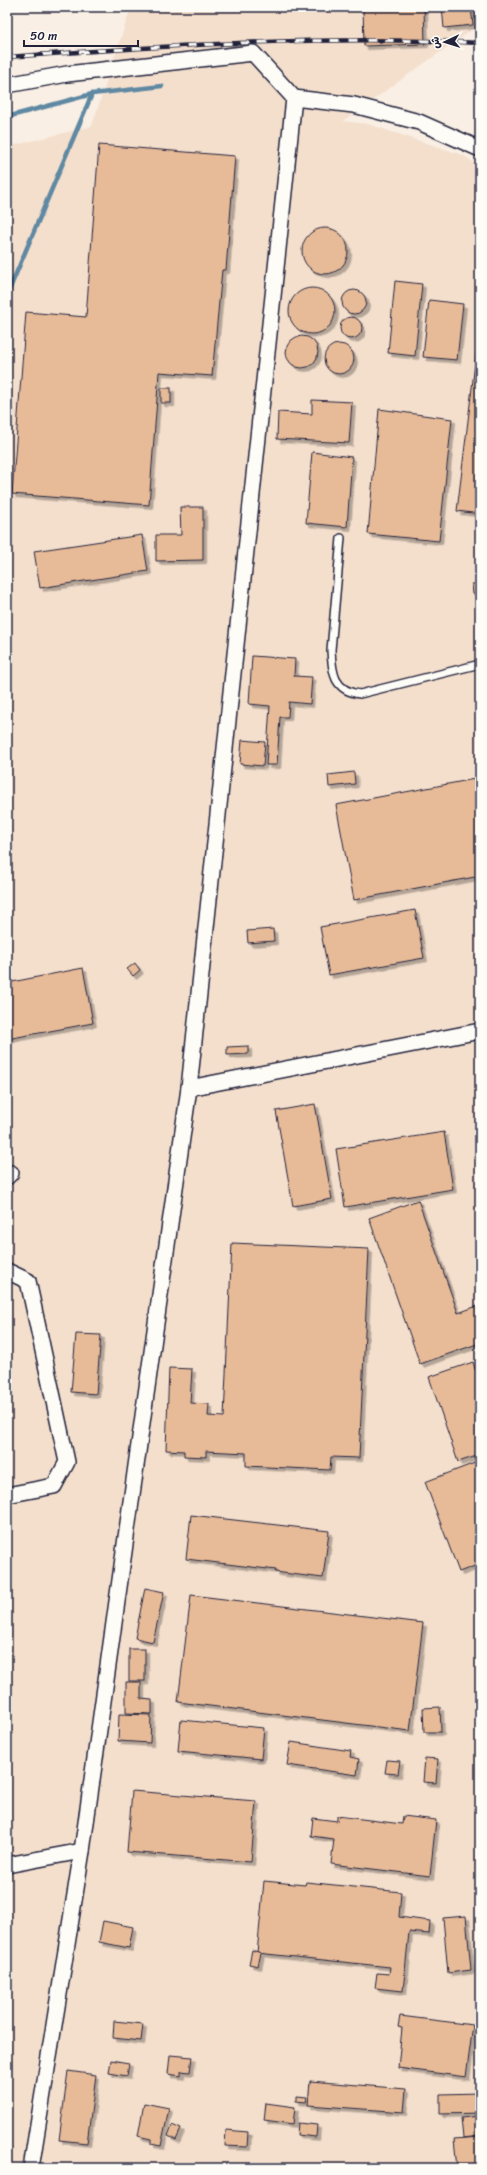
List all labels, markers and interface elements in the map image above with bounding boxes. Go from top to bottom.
scale bar [24,22,138,48]
north arrow [425,22,465,62]
text: 50 m [30,25,57,47]
text: ش [426,36,445,49]

